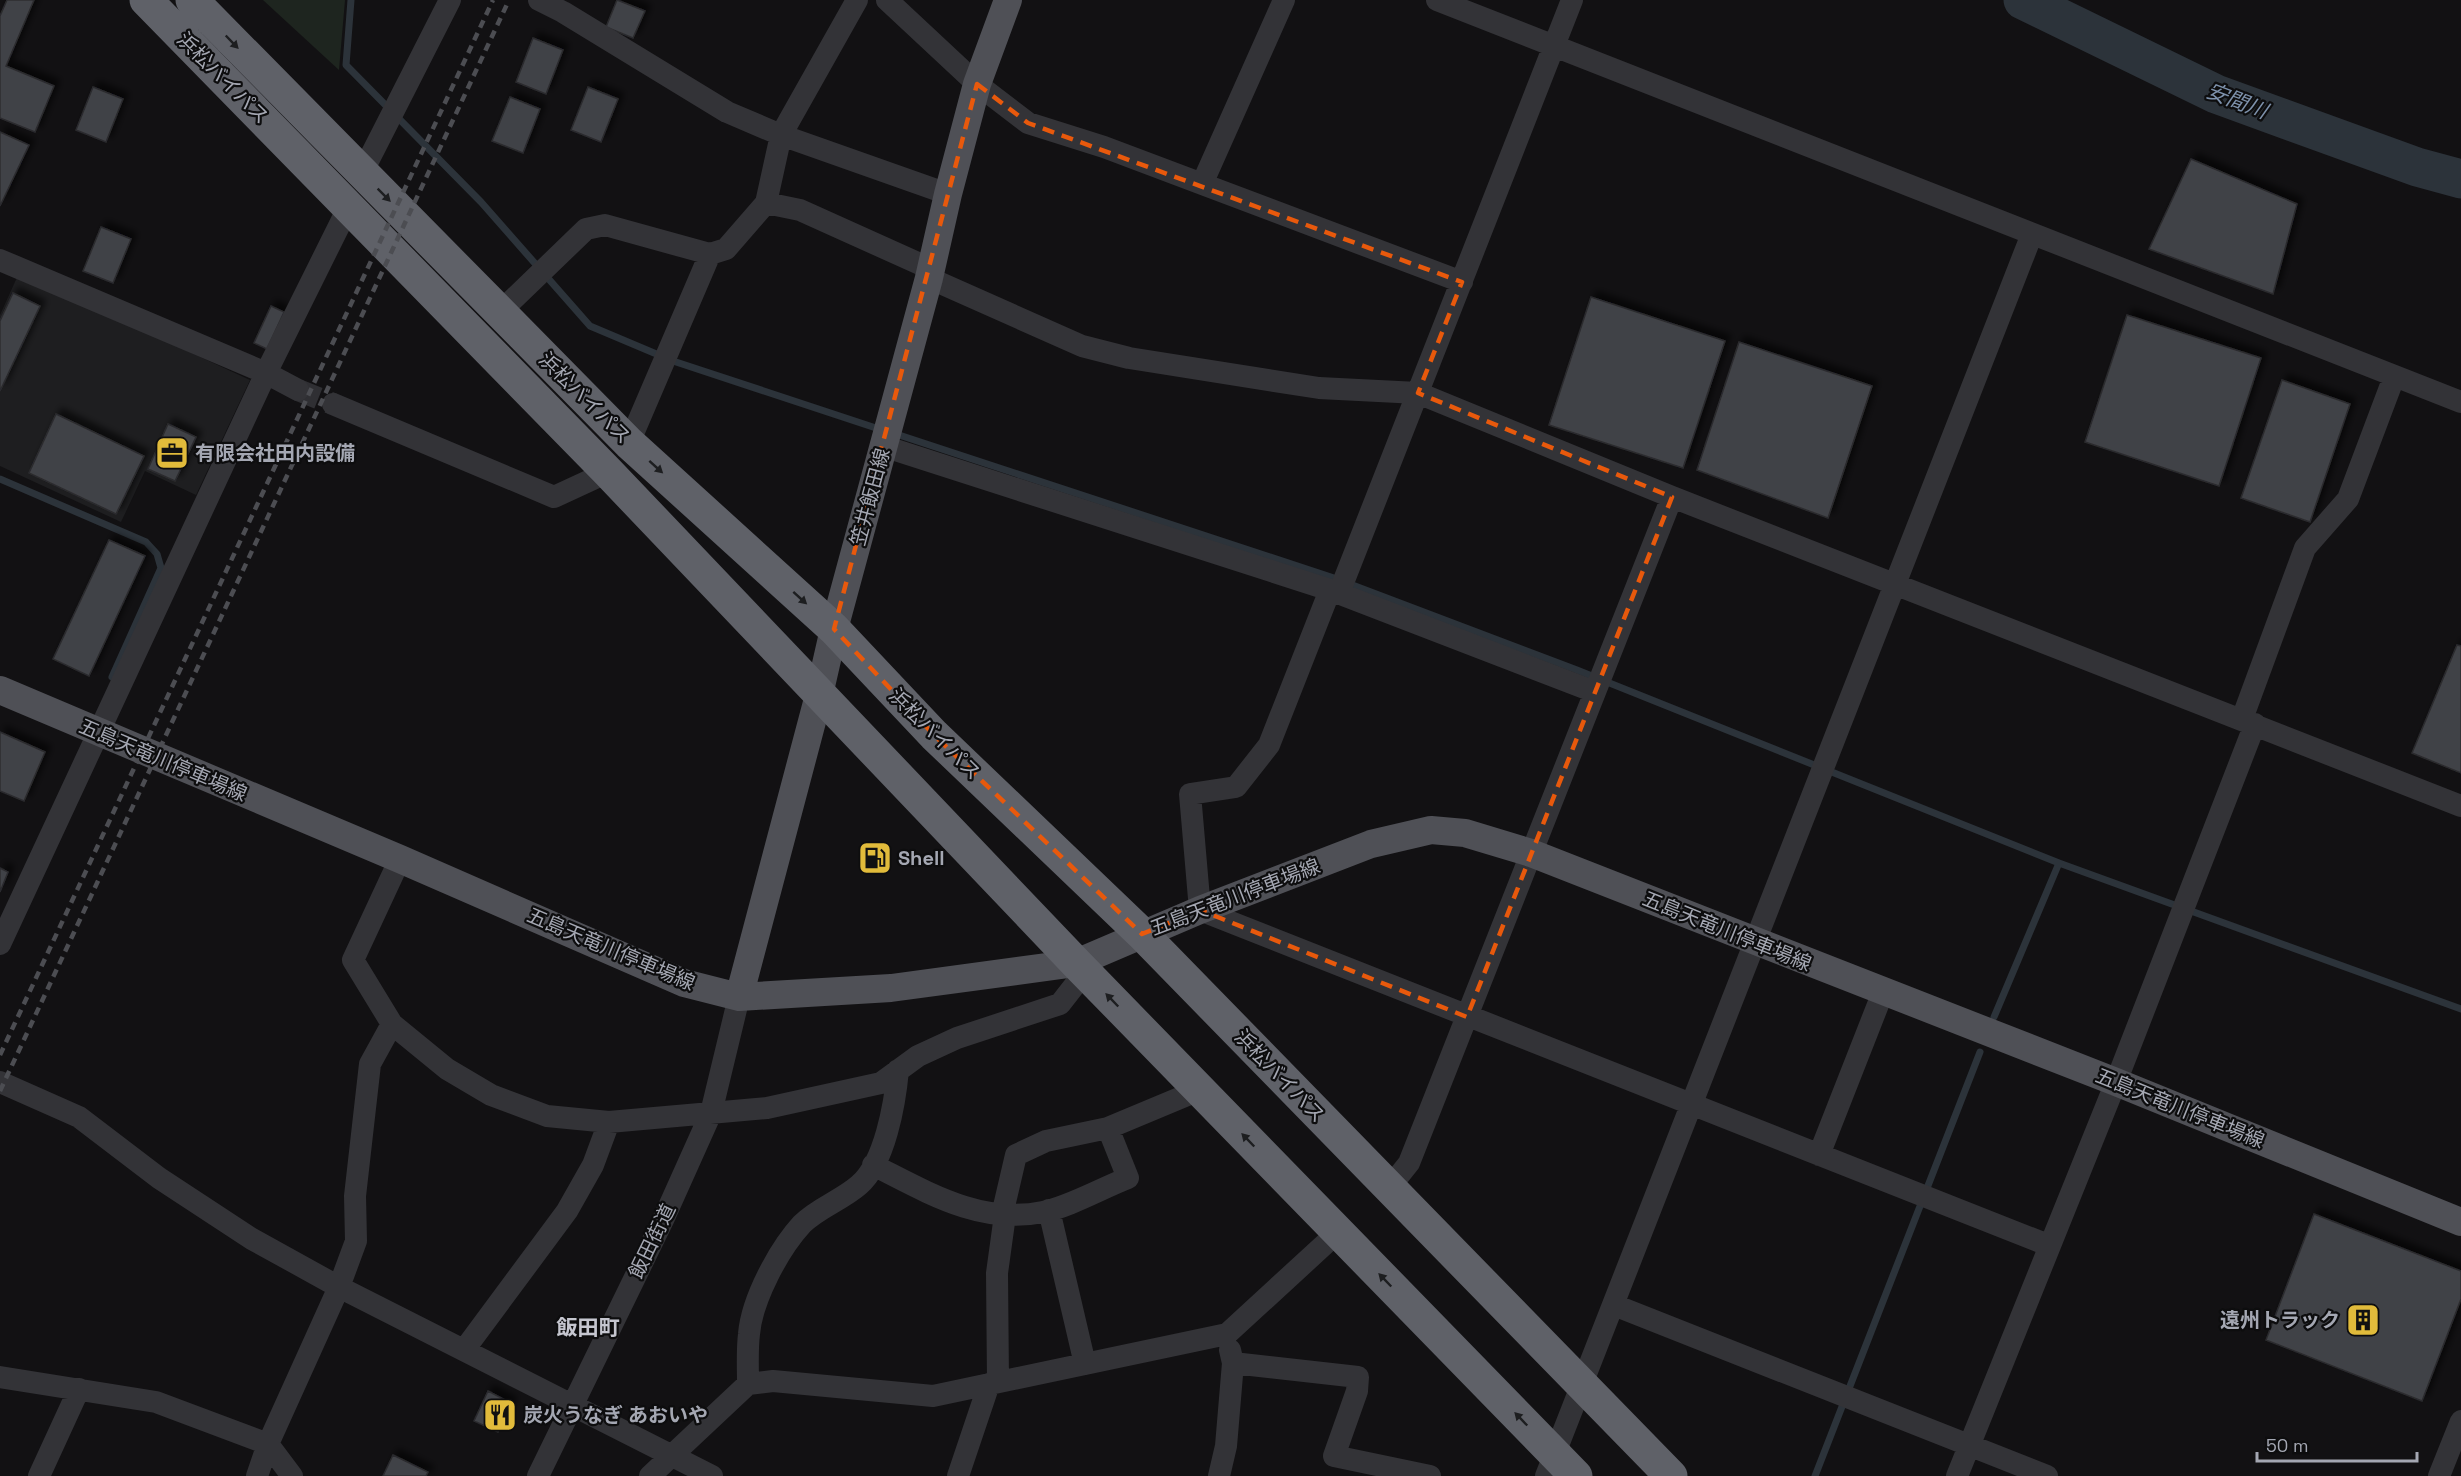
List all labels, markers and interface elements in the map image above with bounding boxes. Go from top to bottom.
street label: 浜松バイパス [172,27,274,129]
one-way arrow [225,34,239,48]
water label: 安間川 [2203,77,2273,125]
one-way arrow [377,188,391,202]
street label: 浜松バイパス [534,347,636,449]
office icon: 有限会社田内設備 [154,435,190,471]
place label: 有限会社田内設備 [195,440,355,466]
street label: 笠井飯田線 [845,445,895,549]
one-way arrow [648,460,663,474]
one-way arrow [792,591,807,604]
street label: 浜松バイパス [884,683,986,785]
street label: 五島天竜川停車場線 [75,713,251,807]
fuel station icon: Shell [857,840,893,876]
place label: Shell [898,845,945,871]
street label: 五島天竜川停車場線 [1146,853,1324,941]
street label: 五島天竜川停車場線 [1639,885,1815,977]
street label: 五島天竜川停車場線 [523,902,699,996]
one-way arrow [1106,994,1120,1008]
street label: 浜松バイパス [1229,1024,1331,1128]
street label: 五島天竜川停車場線 [2092,1062,2268,1154]
one-way arrow [1242,1133,1256,1147]
street label: 飯田街道 [623,1199,681,1283]
one-way arrow [1378,1273,1392,1287]
building icon: 遠州トラック [2345,1302,2381,1338]
place label: 遠州トラック [2220,1307,2340,1333]
district label: 飯田町 [556,1314,620,1341]
restaurant icon: 炭火うなぎ あおいや [482,1397,518,1433]
place label: 炭火うなぎ あおいや [523,1402,708,1428]
one-way arrow [1515,1412,1528,1427]
scale bar [2257,1425,2418,1463]
text: 50 m [2266,1434,2308,1457]

